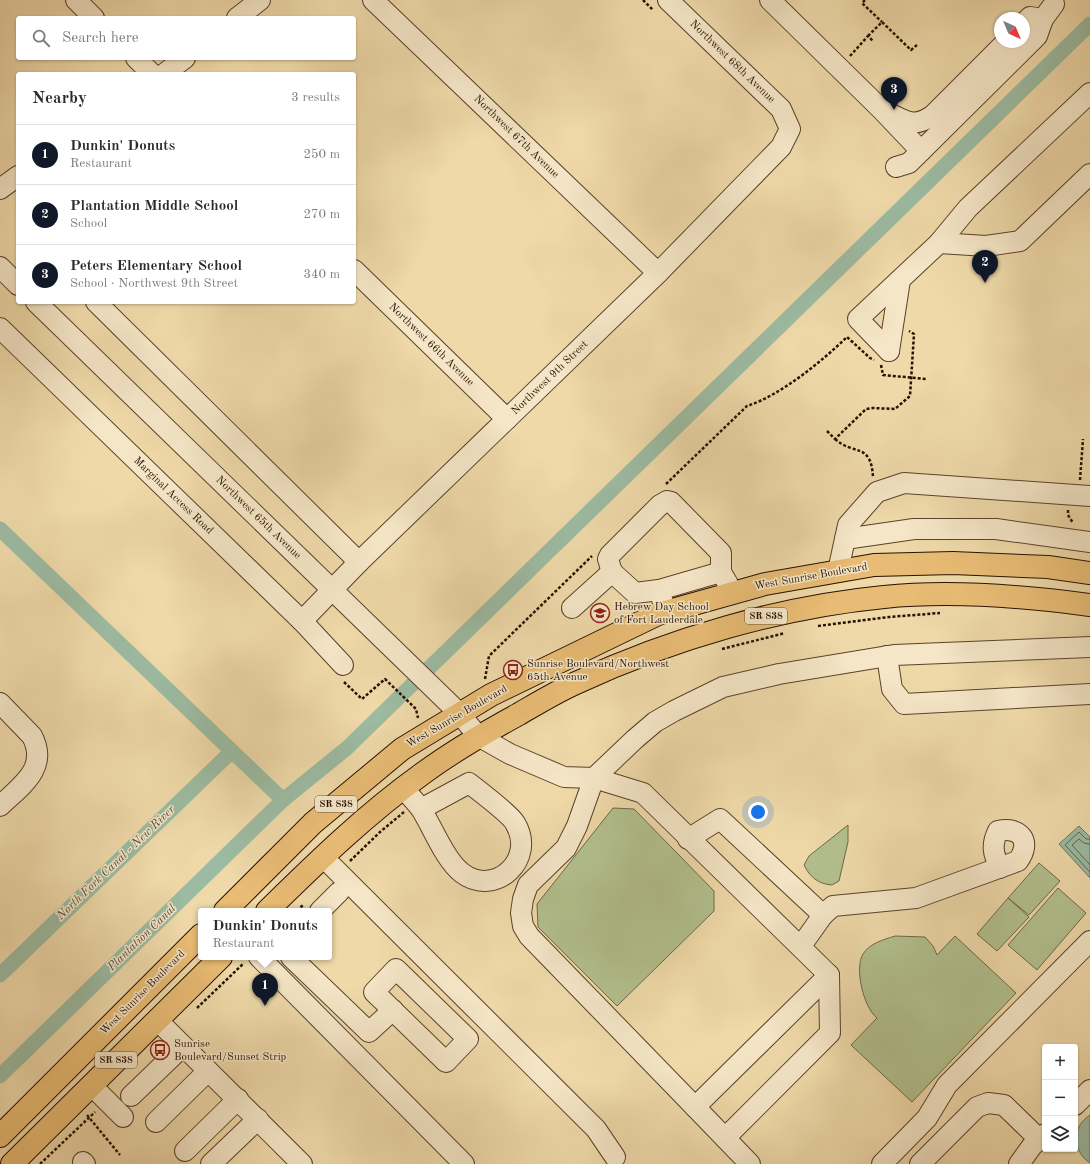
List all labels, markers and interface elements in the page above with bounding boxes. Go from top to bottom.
north arrow [994,12,1030,48]
search box [16,16,356,60]
street label: Northwest 68th Avenue [687,19,777,105]
icon: search [30,27,52,49]
text: Search here [62,31,139,46]
pin: 3 [881,77,907,110]
text: Nearby [32,90,87,107]
text: 3 results [291,91,340,104]
street label: Northwest 67th Avenue [471,94,561,180]
text: Dunkin' Donuts [70,139,175,154]
text: 1 [41,148,49,161]
text: 250 m [303,148,340,161]
text: Restaurant [70,157,132,170]
text: Plantation Middle School [70,199,238,214]
text: 2 [41,208,49,221]
text: 270 m [303,208,340,221]
text: School [70,217,107,230]
pin: 2 [972,250,998,283]
text: Peters Elementary School [70,259,242,274]
text: 3 [41,268,49,281]
text: 340 m [303,268,340,281]
text: School · Northwest 9th Street [70,277,238,290]
street label: Northwest 66th Avenue [386,302,476,388]
street label: Northwest 9th Street [510,339,590,417]
street label: Marginal Access Road [131,455,215,537]
street label: Northwest 65th Avenue [213,475,303,561]
street label: West Sunrise Boulevard [754,562,869,592]
school or university icon: Hebrew Day School of Fort Lauderdale [589,602,611,624]
place label: Hebrew Day School of Fort Lauderdale [614,602,709,626]
road number: SR 838 [745,608,787,624]
bus stop icon: Sunrise Boulevard/Northwest 65th Avenue [502,659,524,681]
place label: Sunrise Boulevard/Northwest 65th Avenue [527,659,669,683]
street label: West Sunrise Boulevard [405,683,510,750]
road number: SR 838 [315,796,357,812]
your location [748,802,768,822]
water label: North Fork Canal - New River [54,803,178,923]
water label: Plantation Canal [105,902,179,974]
popup [198,908,332,960]
text: Dunkin' Donuts [212,919,318,934]
text: Restaurant [212,937,275,950]
street label: West Sunrise Boulevard [99,948,188,1037]
pin: 1 [252,973,278,1006]
bus stop icon: Sunrise Boulevard/Sunset Strip [149,1039,171,1061]
place label: Sunrise Boulevard/Sunset Strip [174,1039,287,1063]
map controls [1042,1044,1078,1152]
button: + [1042,1044,1078,1080]
road number: SR 838 [95,1052,137,1068]
button: − [1042,1080,1078,1116]
button: layers [1042,1116,1078,1152]

